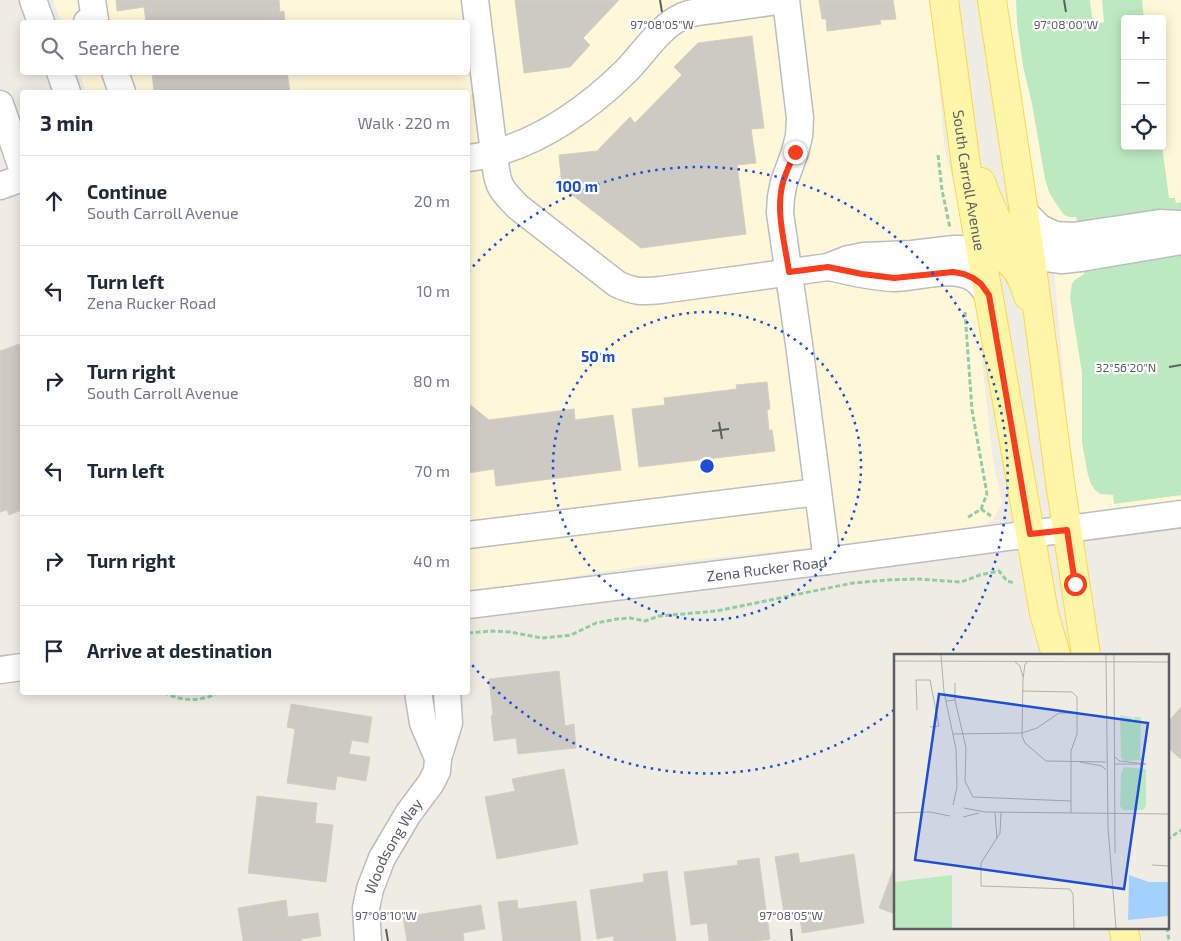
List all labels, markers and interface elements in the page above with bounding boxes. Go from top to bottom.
map controls [1121,15,1166,150]
button: + [1121,15,1166,60]
text: 97°08'05"W [630,17,694,31]
text: 97°08'00"W [1034,17,1098,31]
search box [20,20,470,75]
icon: search [38,34,66,62]
text: Search here [78,36,180,59]
button: − [1121,60,1166,105]
button: locate [1121,105,1166,150]
street label: South Carroll Avenue [950,109,989,252]
text: 3 min [40,110,93,135]
text: Walk · 220 m [357,113,450,132]
route end [784,141,807,164]
text: 100 m [556,177,598,195]
text: Continue [87,180,167,203]
icon: ahead [40,187,68,215]
text: 20 m [414,191,450,210]
text: South Carroll Avenue [87,203,239,222]
text: Turn left [87,270,164,293]
icon: left [40,277,68,305]
text: 10 m [416,281,450,300]
text: Zena Rucker Road [87,293,216,312]
text: 50 m [581,347,615,365]
text: Turn right [87,360,175,383]
text: 32°56'20"N [1096,360,1156,374]
icon: right [40,367,68,395]
text: 80 m [413,371,450,390]
text: South Carroll Avenue [87,383,239,402]
icon: left [40,457,68,485]
centre of rings [698,457,716,475]
text: Turn left [87,459,164,482]
text: 70 m [415,461,450,480]
icon: right [40,547,68,575]
text: Turn right [87,549,175,572]
text: 40 m [413,551,450,570]
street label: Zena Rucker Road [706,552,828,585]
route start [1064,573,1087,596]
icon: arrive [40,637,68,665]
text: Arrive at destination [87,639,272,662]
inset map [894,654,1168,928]
street label: Woodsong Way [360,795,426,897]
text: 97°08'10"W [355,908,417,922]
text: 97°08'05"W [759,908,823,922]

